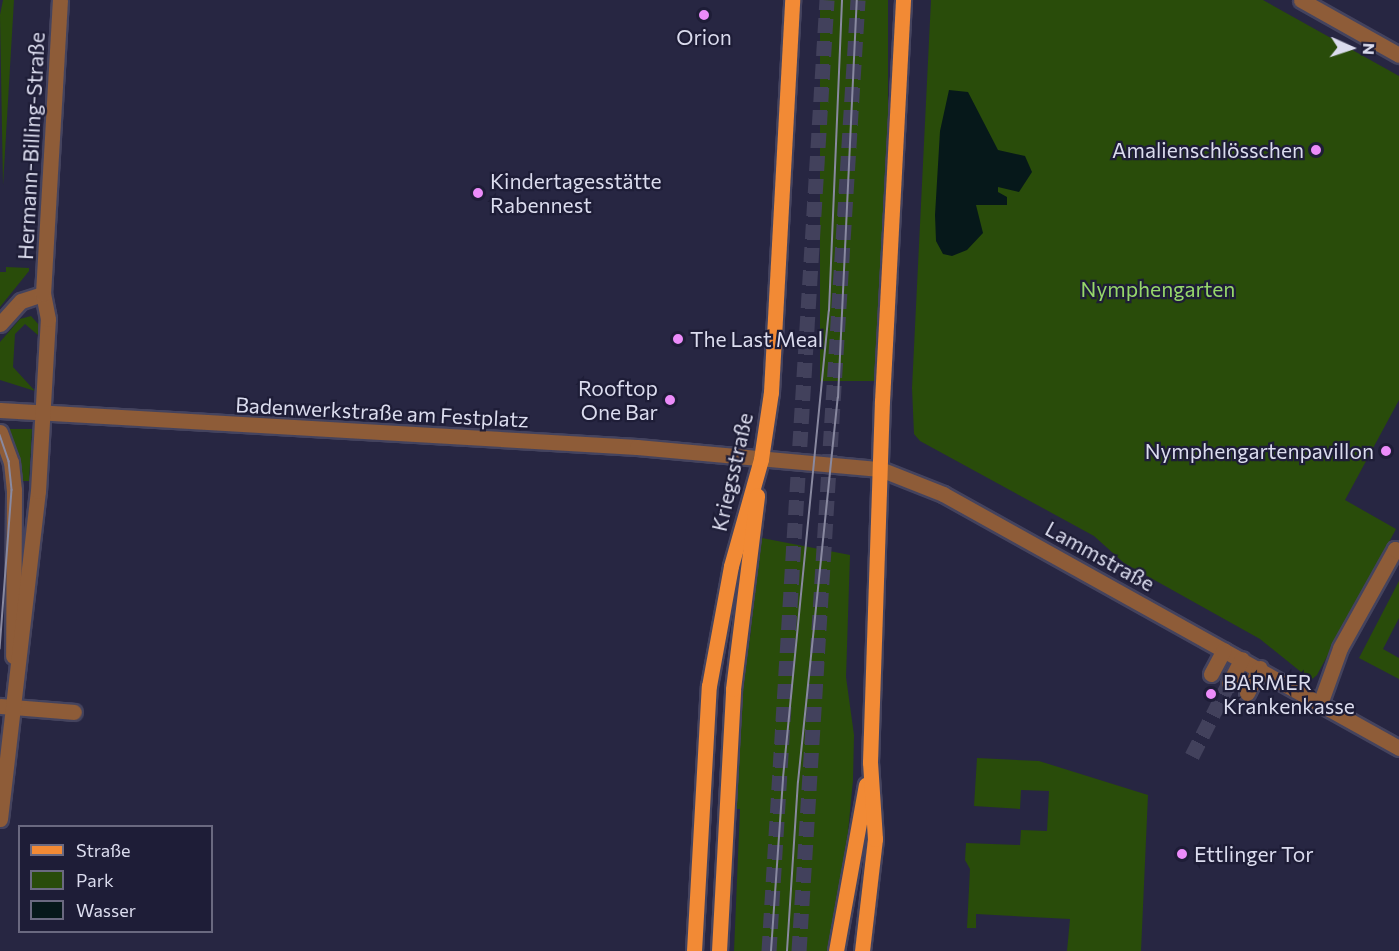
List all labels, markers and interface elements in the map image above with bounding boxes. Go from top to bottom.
marker: Orion [697,8,711,22]
north arrow [1321,18,1381,78]
place label: Orion [676,24,732,50]
street label: Hermann-Billing-Straße [12,32,50,260]
text: N [1360,42,1379,55]
place label: Amalienschlösschen [1112,137,1304,163]
marker: Amalienschlösschen [1309,143,1323,157]
place label: Kindertagesstätte Rabennest [490,168,662,218]
marker: Kindertagesstätte Rabennest [471,186,485,200]
park label: Nymphengarten [1081,276,1235,302]
place label: The Last Meal [690,326,823,352]
marker: The Last Meal [671,332,685,346]
place label: Rooftop One Bar [578,375,658,425]
street label: Badenwerkstraße am Festplatz [235,392,529,432]
marker: Rooftop One Bar [663,393,677,407]
street label: Kriegsstraße [706,410,758,534]
place label: Nymphengartenpavillon [1145,438,1374,464]
marker: Nymphengartenpavillon [1379,444,1393,458]
street label: Lammstraße [1041,516,1159,596]
place label: BARMER Krankenkasse [1223,669,1355,719]
marker: BARMER Krankenkasse [1204,687,1218,701]
legend [18,825,213,933]
text: Straße [76,839,131,861]
place label: Ettlinger Tor [1194,841,1314,867]
marker: Ettlinger Tor [1175,847,1189,861]
text: Park [76,869,114,891]
text: Wasser [76,899,136,921]

